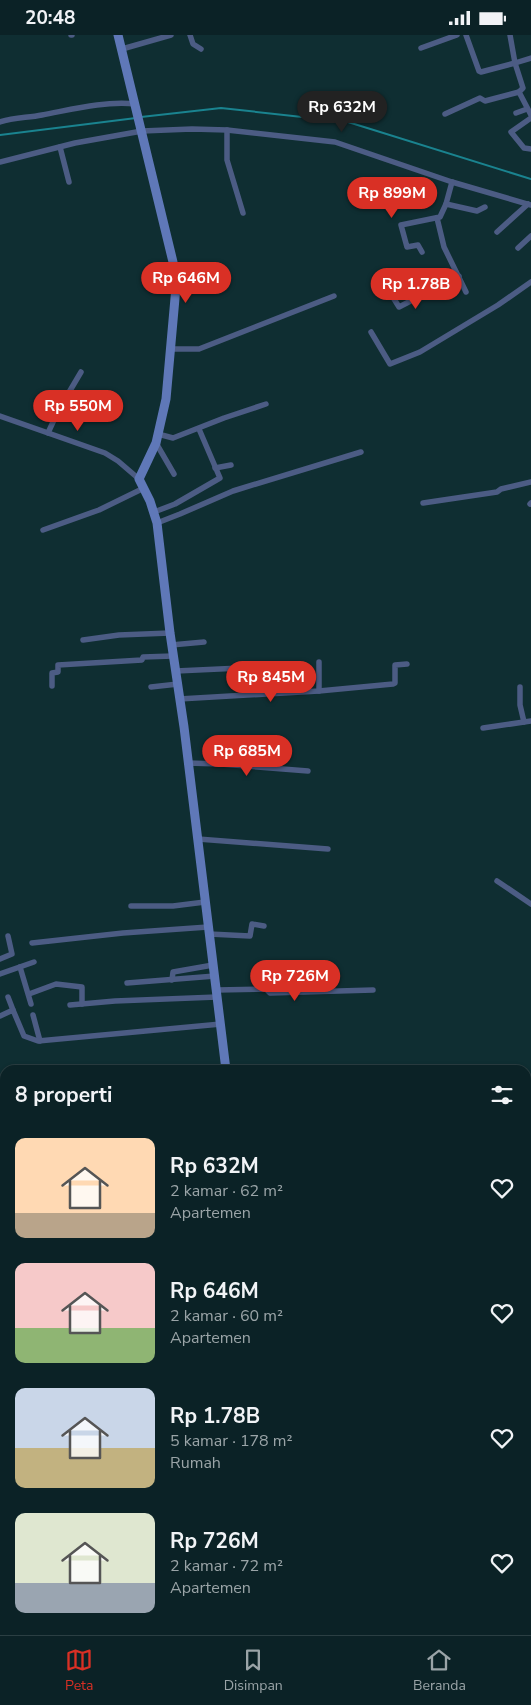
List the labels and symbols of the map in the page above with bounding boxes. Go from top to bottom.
pin: Rp 632M [296,91,388,133]
pin: Rp 899M [346,177,438,219]
pin: Rp 646M [140,261,232,304]
pin: Rp 1.78B [364,267,468,310]
pin: Rp 550M [32,389,124,432]
pin: Rp 845M [225,661,317,703]
pin: Rp 685M [201,735,293,777]
pin: Rp 726M [249,959,341,1002]

